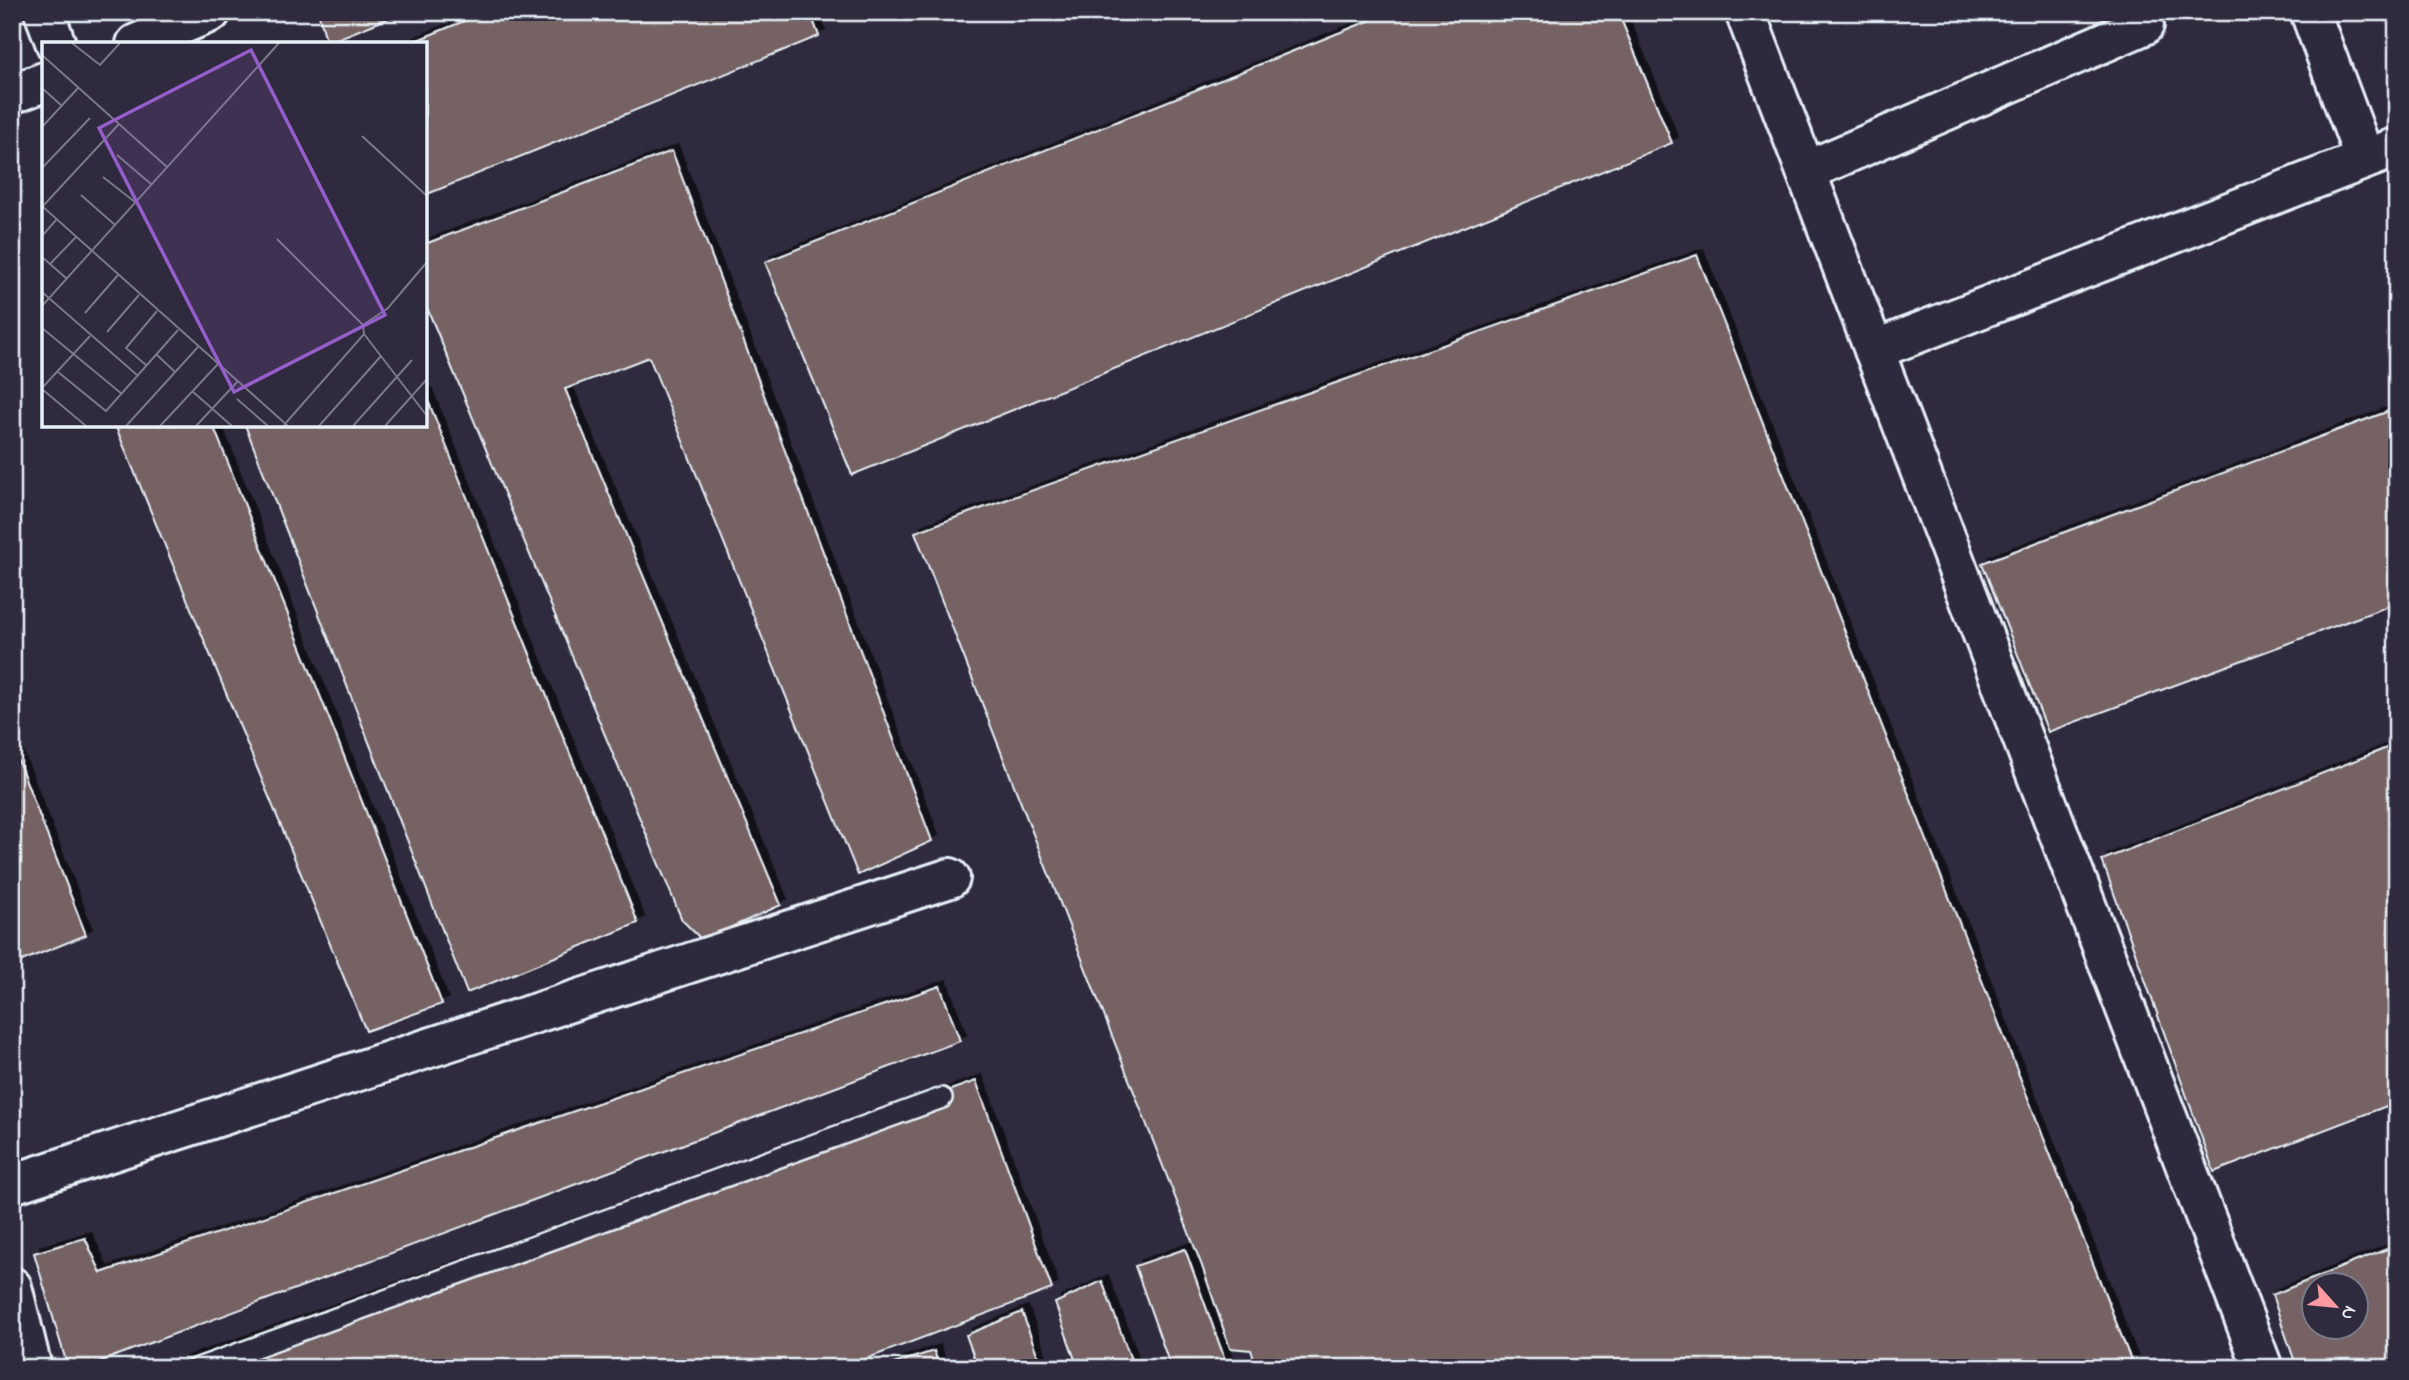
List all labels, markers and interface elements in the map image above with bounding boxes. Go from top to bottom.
inset map [42,42,427,427]
north arrow [2300,1272,2370,1342]
text: N [2333,1301,2363,1325]

